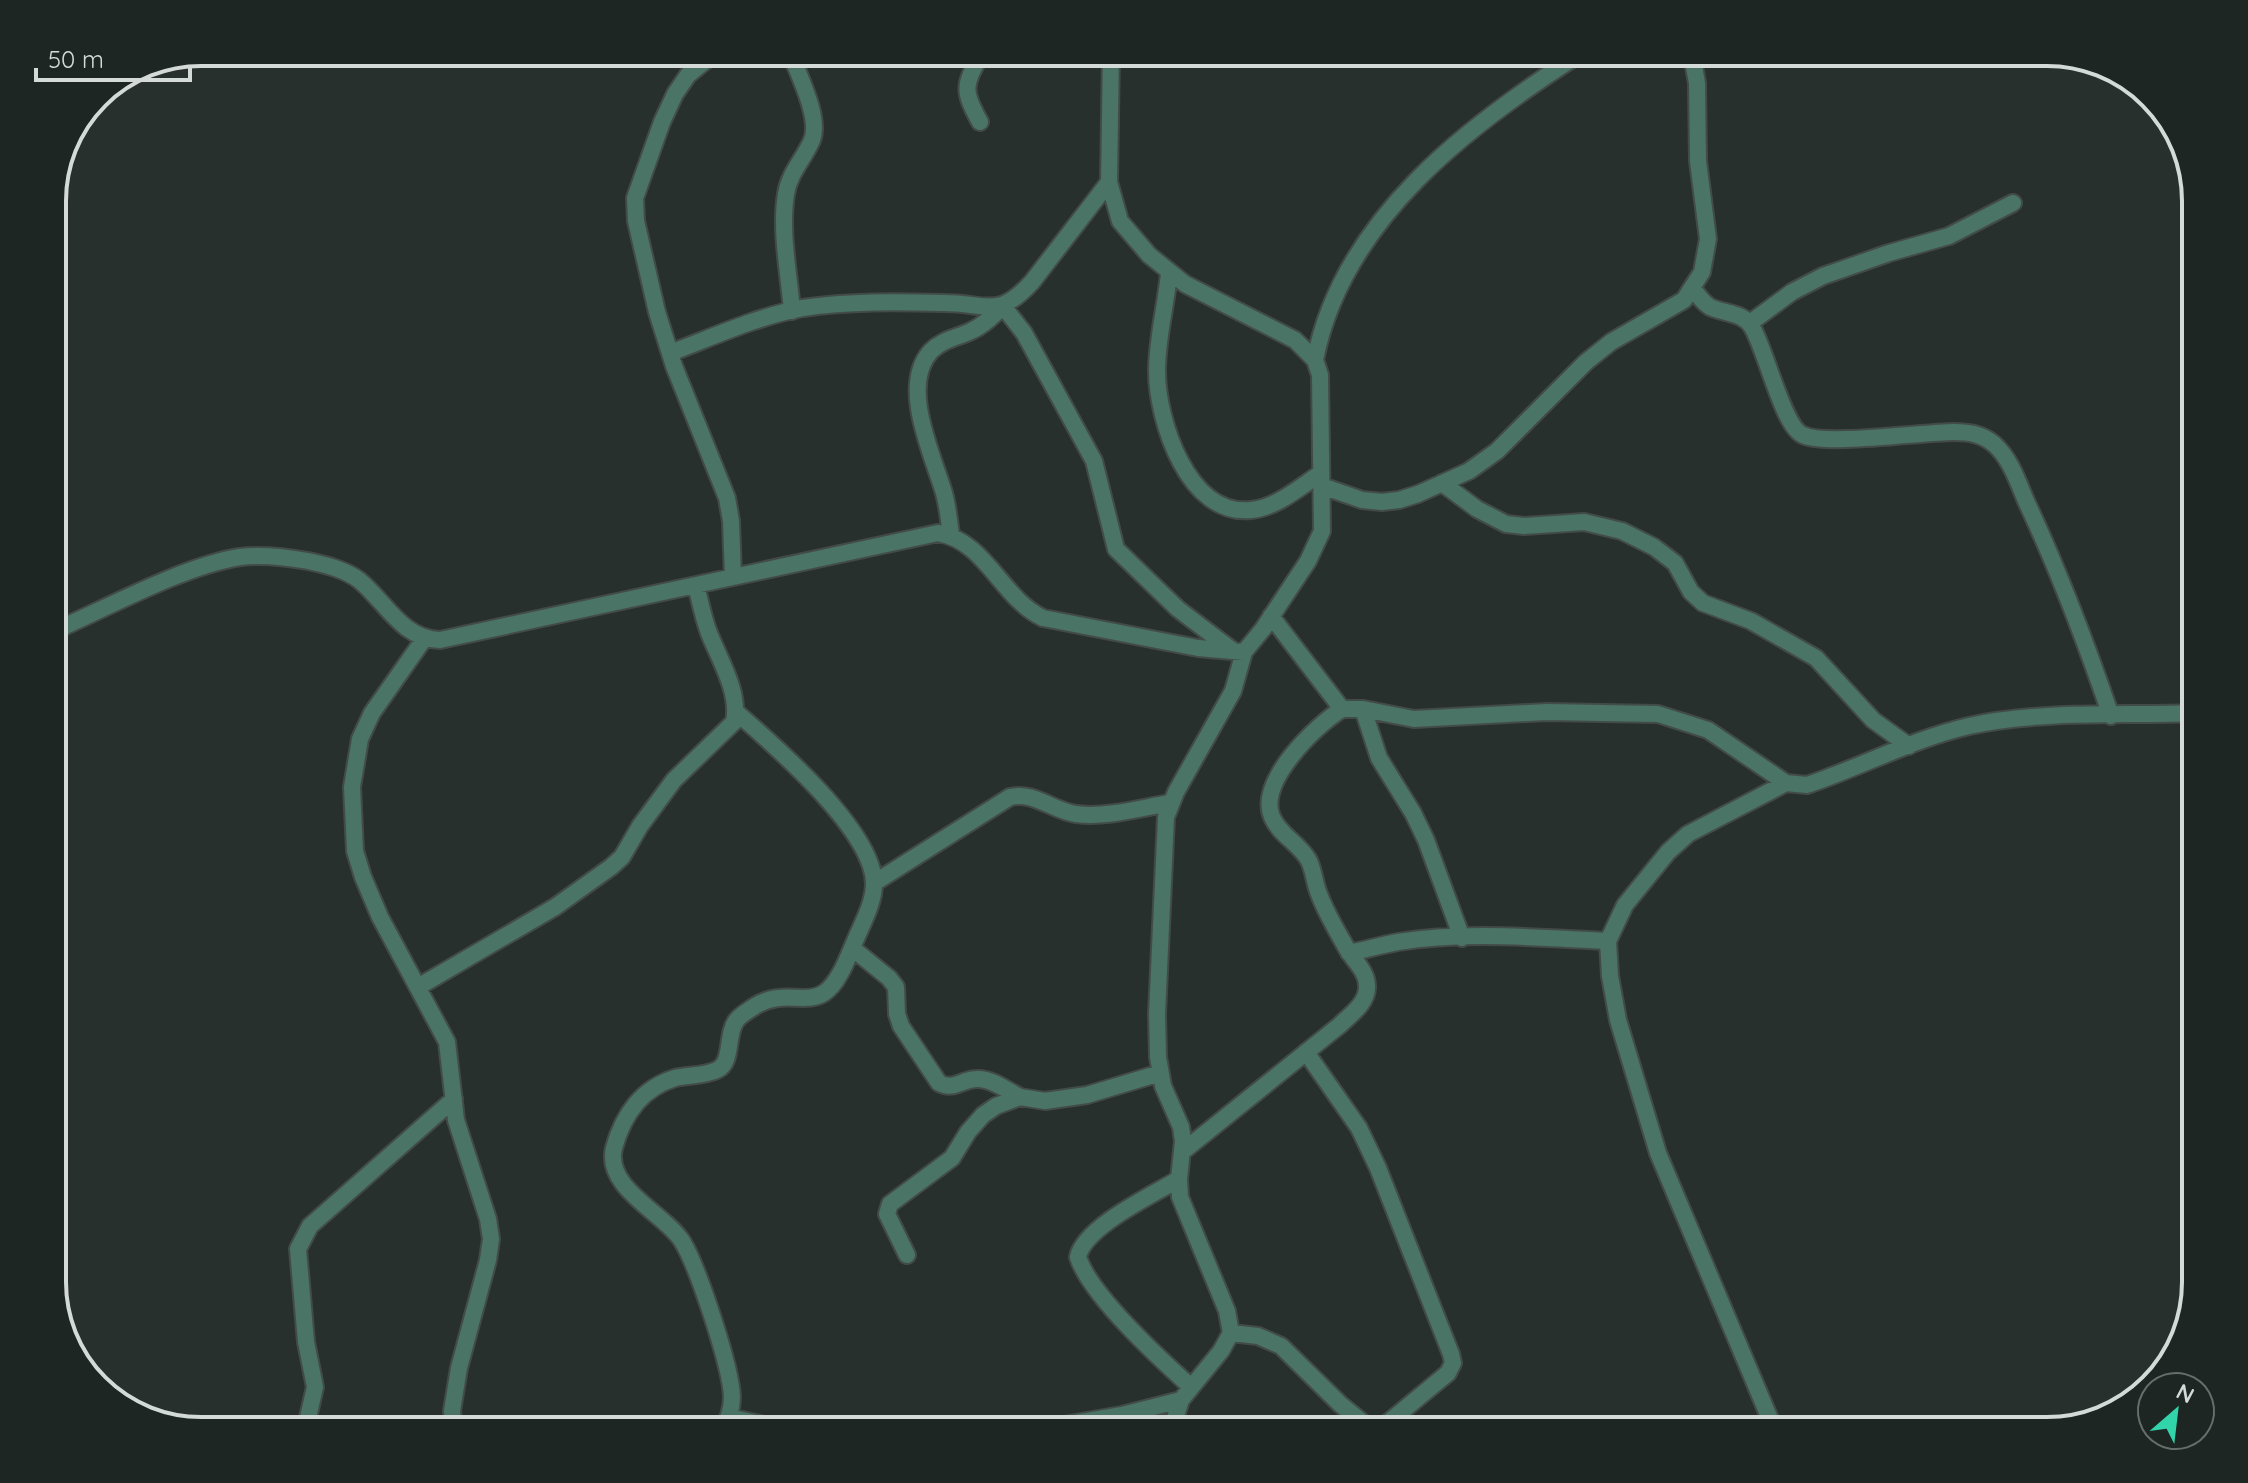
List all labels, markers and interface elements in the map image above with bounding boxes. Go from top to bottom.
scale bar [36,32,190,82]
text: 50 m [48,44,104,74]
north arrow [2136,1371,2216,1451]
text: N [2172,1377,2199,1409]

